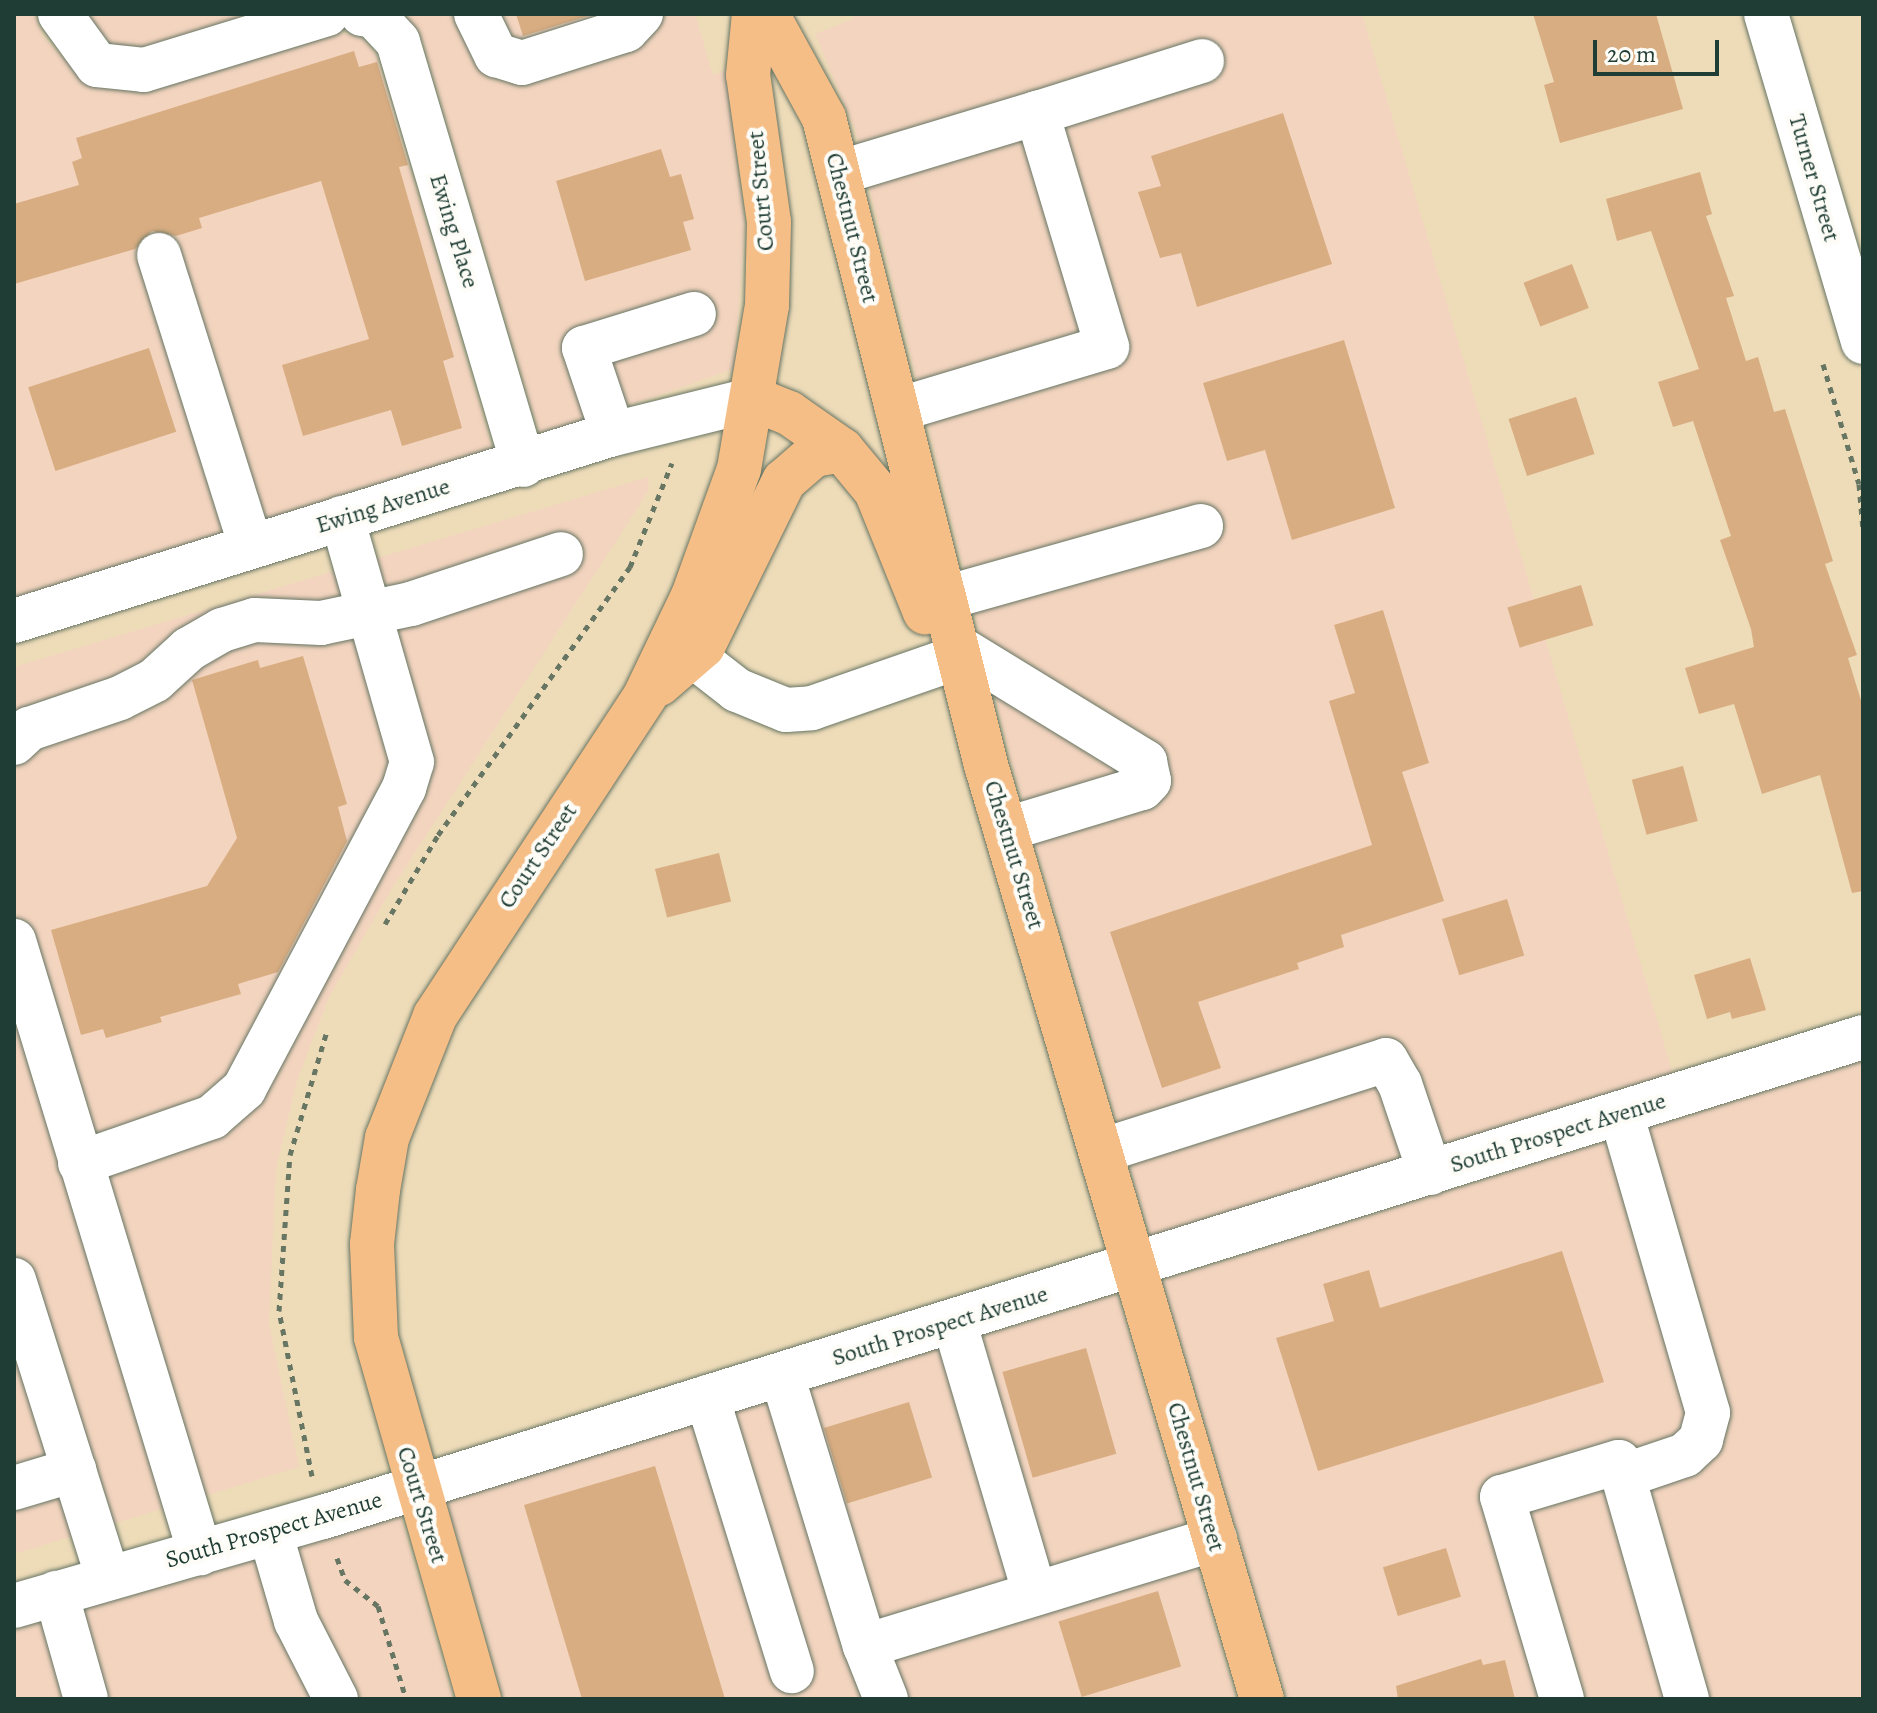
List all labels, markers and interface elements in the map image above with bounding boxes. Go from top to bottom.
scale bar [1597,24,1723,74]
text: 20 m [1607,38,1656,70]
street label: Turner Street [1782,111,1846,245]
street label: Court Street [741,130,781,252]
street label: Chestnut Street [819,150,885,306]
street label: Ewing Place [423,170,485,292]
street label: Ewing Avenue [313,472,453,540]
street label: Chestnut Street [978,777,1050,933]
street label: Court Street [492,798,584,914]
street label: South Prospect Avenue [1447,1086,1669,1180]
street label: South Prospect Avenue [829,1279,1051,1373]
street label: Chestnut Street [1161,1399,1231,1555]
street label: Court Street [391,1443,453,1567]
street label: South Prospect Avenue [162,1485,386,1575]

